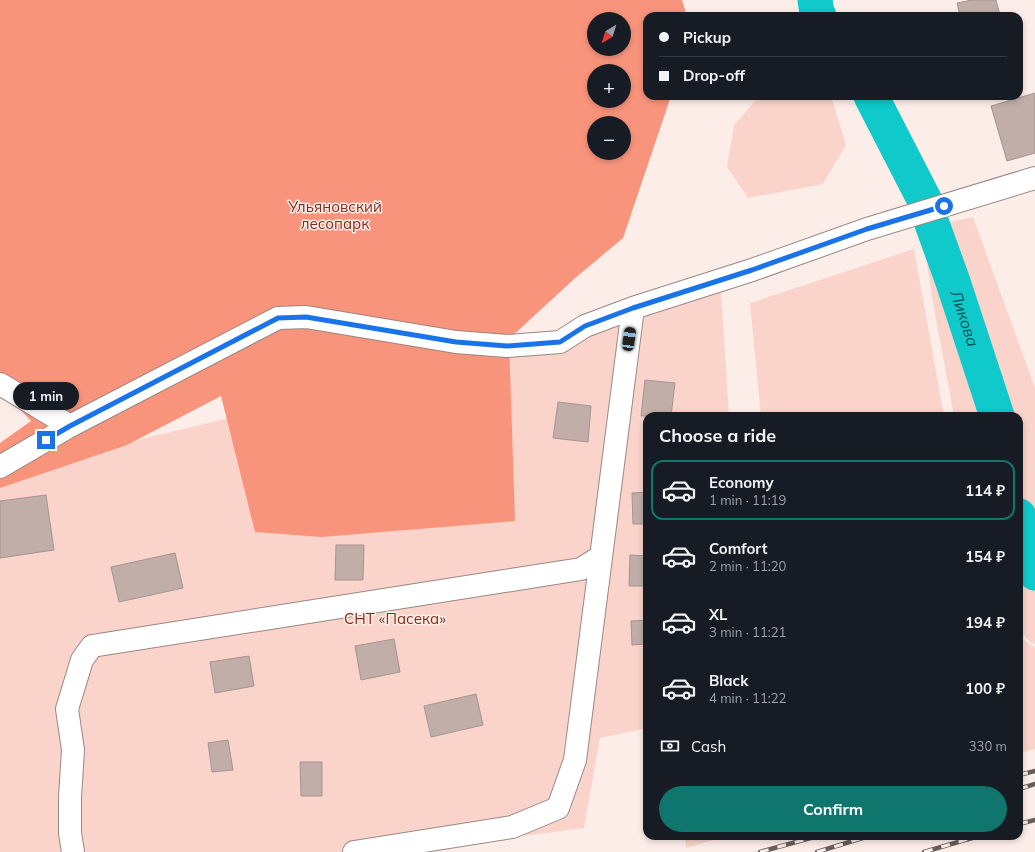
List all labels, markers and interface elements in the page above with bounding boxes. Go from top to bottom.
north arrow [587,12,631,56]
map controls [587,12,631,160]
text: Pickup [683,28,731,47]
button: + [587,64,631,108]
text: Drop-off [683,66,745,85]
button: − [587,116,631,160]
park label: Ульяновский лесопарк [287,197,382,233]
route start [935,197,953,215]
water label: Ликова [946,286,984,349]
car [621,326,637,352]
callout: 1 min [13,382,79,410]
text: 1 min [29,388,63,404]
text: Choose a ride [659,424,776,447]
route end [37,431,55,449]
icon: car [661,472,697,508]
text: Economy [709,473,774,492]
text: 114 ₽ [965,481,1005,500]
text: 1 min · 11:19 [709,492,786,508]
icon: car [661,538,697,574]
text: Comfort [709,539,767,558]
text: 154 ₽ [965,547,1005,566]
text: 2 min · 11:20 [709,558,786,574]
icon: car [661,604,697,640]
text: XL [709,605,727,624]
park label: СНТ «Пасека» [344,609,446,628]
text: 194 ₽ [965,613,1005,632]
text: 3 min · 11:21 [709,624,786,640]
icon: car [661,670,697,706]
text: Black [709,671,748,690]
text: 100 ₽ [965,679,1005,698]
text: 4 min · 11:22 [709,690,786,706]
icon: cash [659,735,681,757]
text: Cash [691,737,726,756]
text: 330 m [969,738,1007,754]
button: Confirm [659,786,1007,832]

